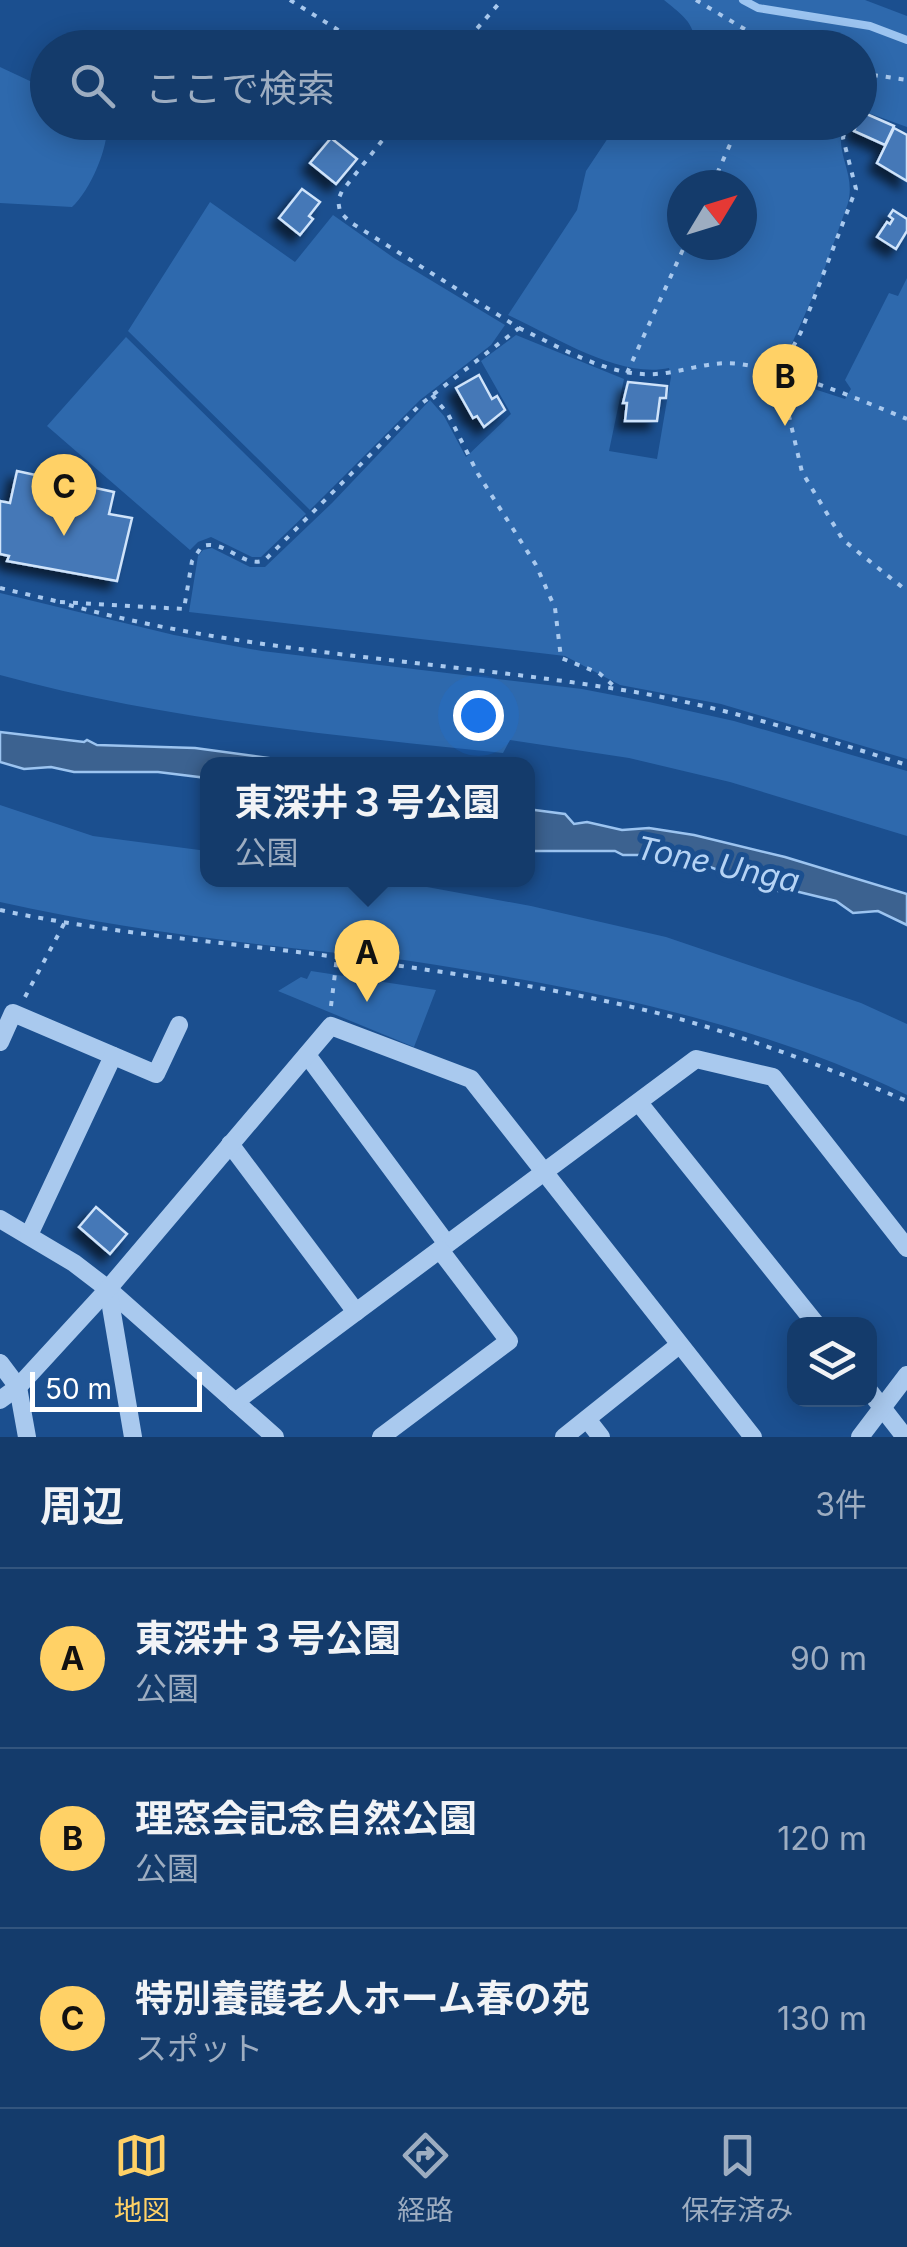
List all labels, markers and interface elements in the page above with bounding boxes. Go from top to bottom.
search box [30,30,877,140]
icon: search [65,58,120,113]
text: ここで検索 [145,65,335,111]
north arrow [667,170,757,260]
pin: B [752,344,818,426]
pin: C [32,454,96,536]
your location [453,690,504,741]
popup [200,757,535,887]
text: 東深井３号公園 [234,779,501,825]
water label: Tone Unga [633,828,803,900]
text: 公園 [234,833,299,872]
pin: A [334,920,400,1002]
map controls [787,1317,877,1407]
button: layers [787,1317,877,1407]
scale bar [30,1367,202,1412]
text: 50 m [45,1372,112,1406]
text: 周辺 [40,1480,124,1531]
text: 3件 [815,1485,867,1524]
text: 東深井３号公園 [135,1615,401,1661]
text: A [61,1639,84,1678]
text: 90 m [790,1639,867,1678]
text: 公園 [135,1669,199,1708]
text: 理窓会記念自然公園 [135,1795,477,1841]
text: B [62,1819,83,1858]
text: 120 m [777,1819,867,1858]
text: 公園 [135,1849,199,1888]
text: 特別養護老人ホーム春の苑 [135,1975,590,2021]
text: C [61,1999,84,2038]
text: 130 m [777,1999,867,2038]
text: スポット [135,2029,263,2068]
tab: 地図 [114,2128,170,2228]
tab: 経路 [397,2128,453,2228]
tab: 保存済み [681,2128,793,2228]

